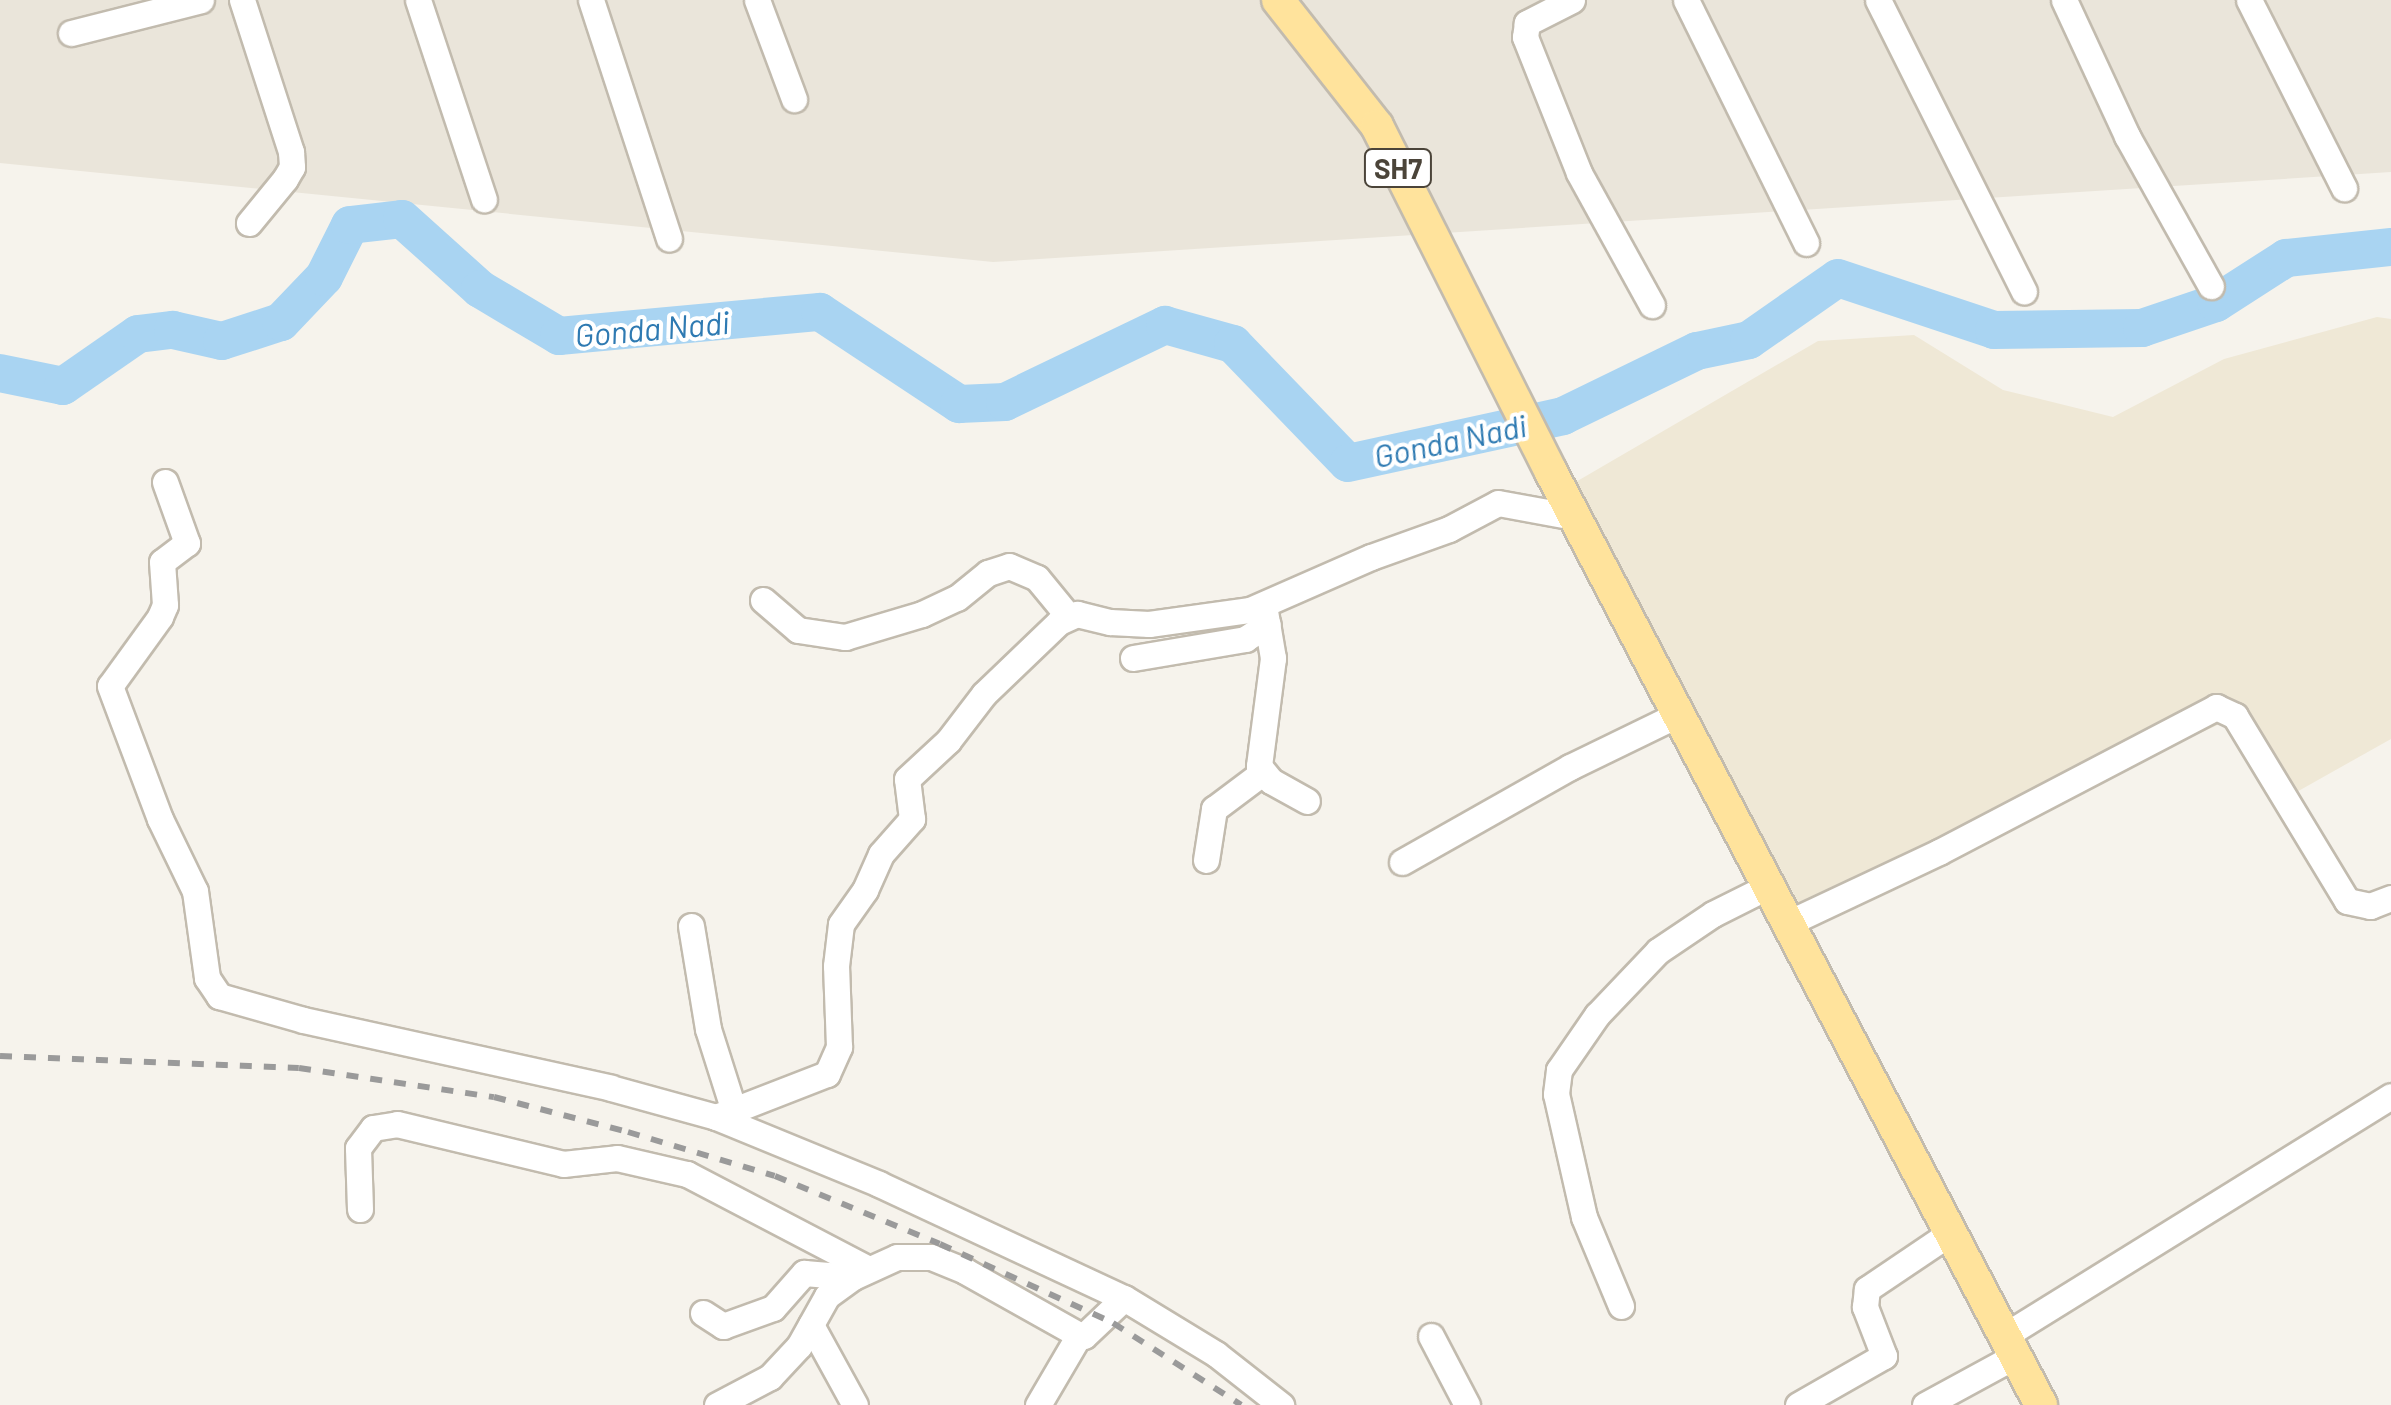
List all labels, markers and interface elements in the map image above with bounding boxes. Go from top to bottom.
road number: SH7 [1363,145,1433,191]
water label: Gonda Nadi [573,302,731,354]
water label: Gonda Nadi [1370,405,1530,475]

